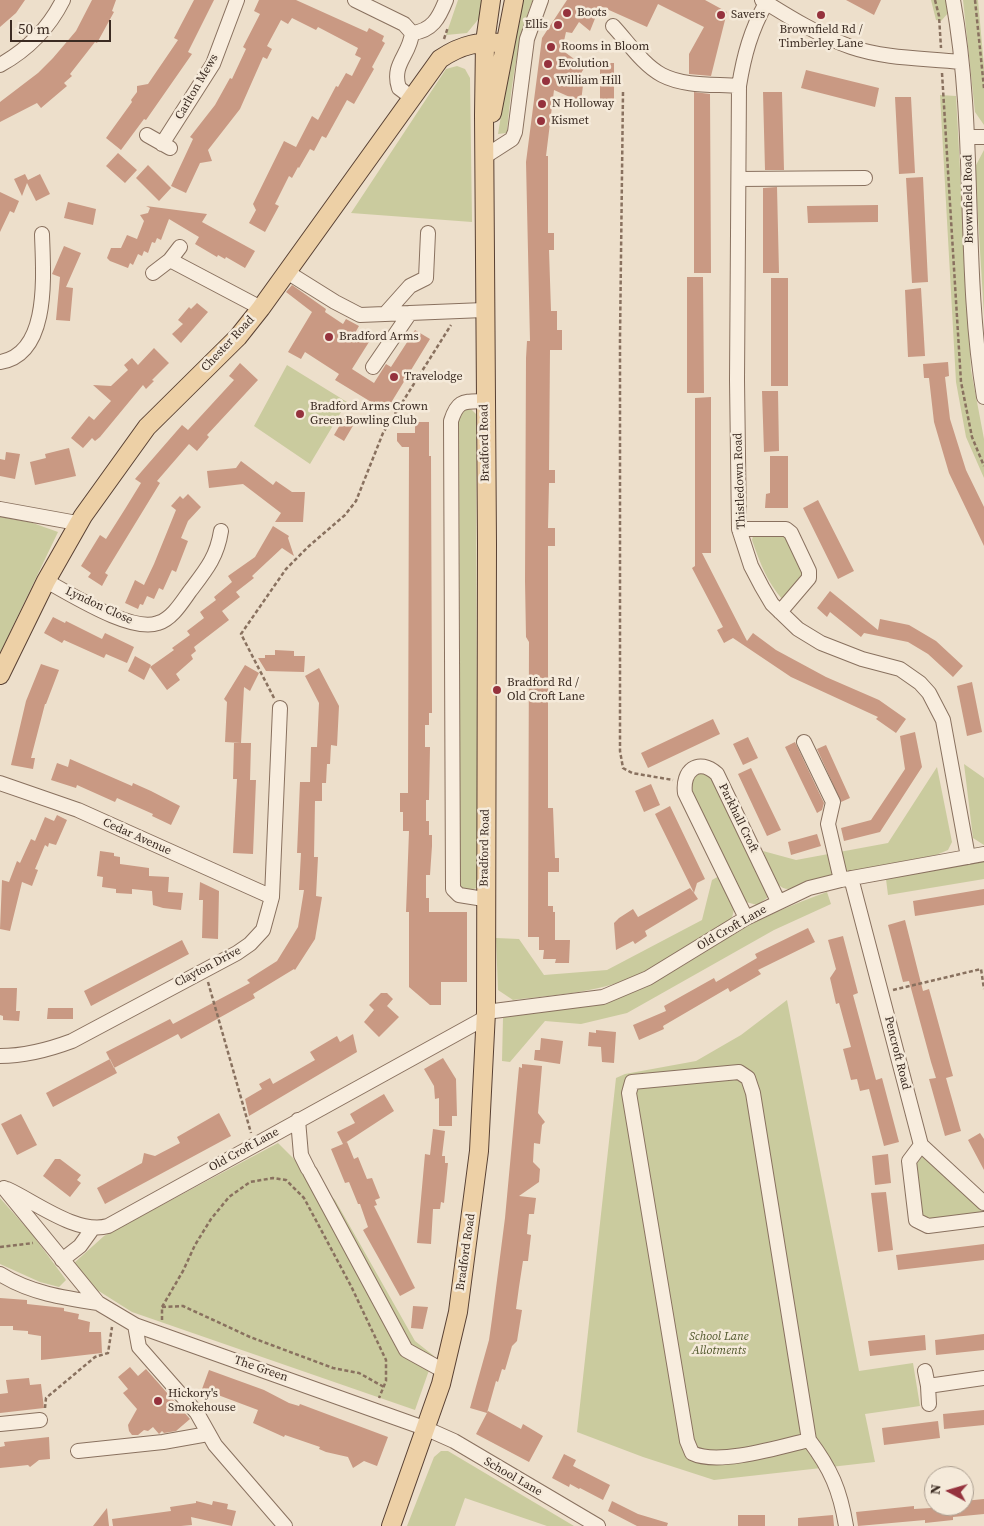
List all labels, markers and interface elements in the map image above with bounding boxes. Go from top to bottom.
place label: Boots [577,6,607,20]
marker: Boots [561,7,573,19]
place label: Savers [731,8,765,22]
marker: Savers [715,9,727,21]
marker: Brownfield Rd / Timberley Lane [815,9,827,21]
scale bar [12,10,114,42]
text: 50 m [18,18,50,39]
place label: Ellis [525,18,548,32]
marker: Ellis [552,19,564,31]
place label: Brownfield Rd / Timberley Lane [779,23,863,51]
place label: Rooms in Bloom [561,40,649,54]
marker: Rooms in Bloom [545,41,557,53]
street label: Carlton Mews [172,52,222,122]
place label: Evolution [558,57,609,71]
marker: Evolution [542,58,554,70]
place label: William Hill [556,74,621,88]
marker: William Hill [540,75,552,87]
place label: N Holloway [552,97,614,111]
marker: N Holloway [536,98,548,110]
place label: Kismet [551,114,589,128]
marker: Kismet [535,115,547,127]
street label: Brownfield Road [961,154,977,244]
street label: Chester Road [198,313,258,375]
place label: Bradford Arms [339,330,419,344]
marker: Bradford Arms [323,331,335,343]
place label: Travelodge [404,370,463,384]
marker: Travelodge [388,371,400,383]
place label: Bradford Arms Crown Green Bowling Club [310,400,428,428]
street label: Bradford Road [477,404,493,482]
marker: Bradford Arms Crown Green Bowling Club [294,408,306,420]
street label: Thistledown Road [731,432,749,530]
street label: Lyndon Close [63,584,135,628]
place label: Bradford Rd / Old Croft Lane [507,676,585,704]
marker: Bradford Rd / Old Croft Lane [491,684,503,696]
street label: Parkhall Croft [715,781,761,855]
street label: Bradford Road [477,809,493,887]
street label: Cedar Avenue [100,815,174,859]
street label: Old Croft Lane [695,902,769,954]
street label: Clayton Drive [172,944,244,990]
street label: Pencroft Road [881,1015,913,1091]
street label: Old Croft Lane [206,1125,282,1175]
street label: Bradford Road [453,1212,479,1292]
park label: School Lane Allotments [689,1330,749,1358]
street label: The Green [232,1353,290,1385]
place label: Hickory's Smokehouse [168,1387,236,1415]
marker: Hickory's Smokehouse [152,1395,164,1407]
street label: School Lane [481,1454,545,1500]
north arrow [924,1466,974,1516]
text: N [925,1483,946,1496]

